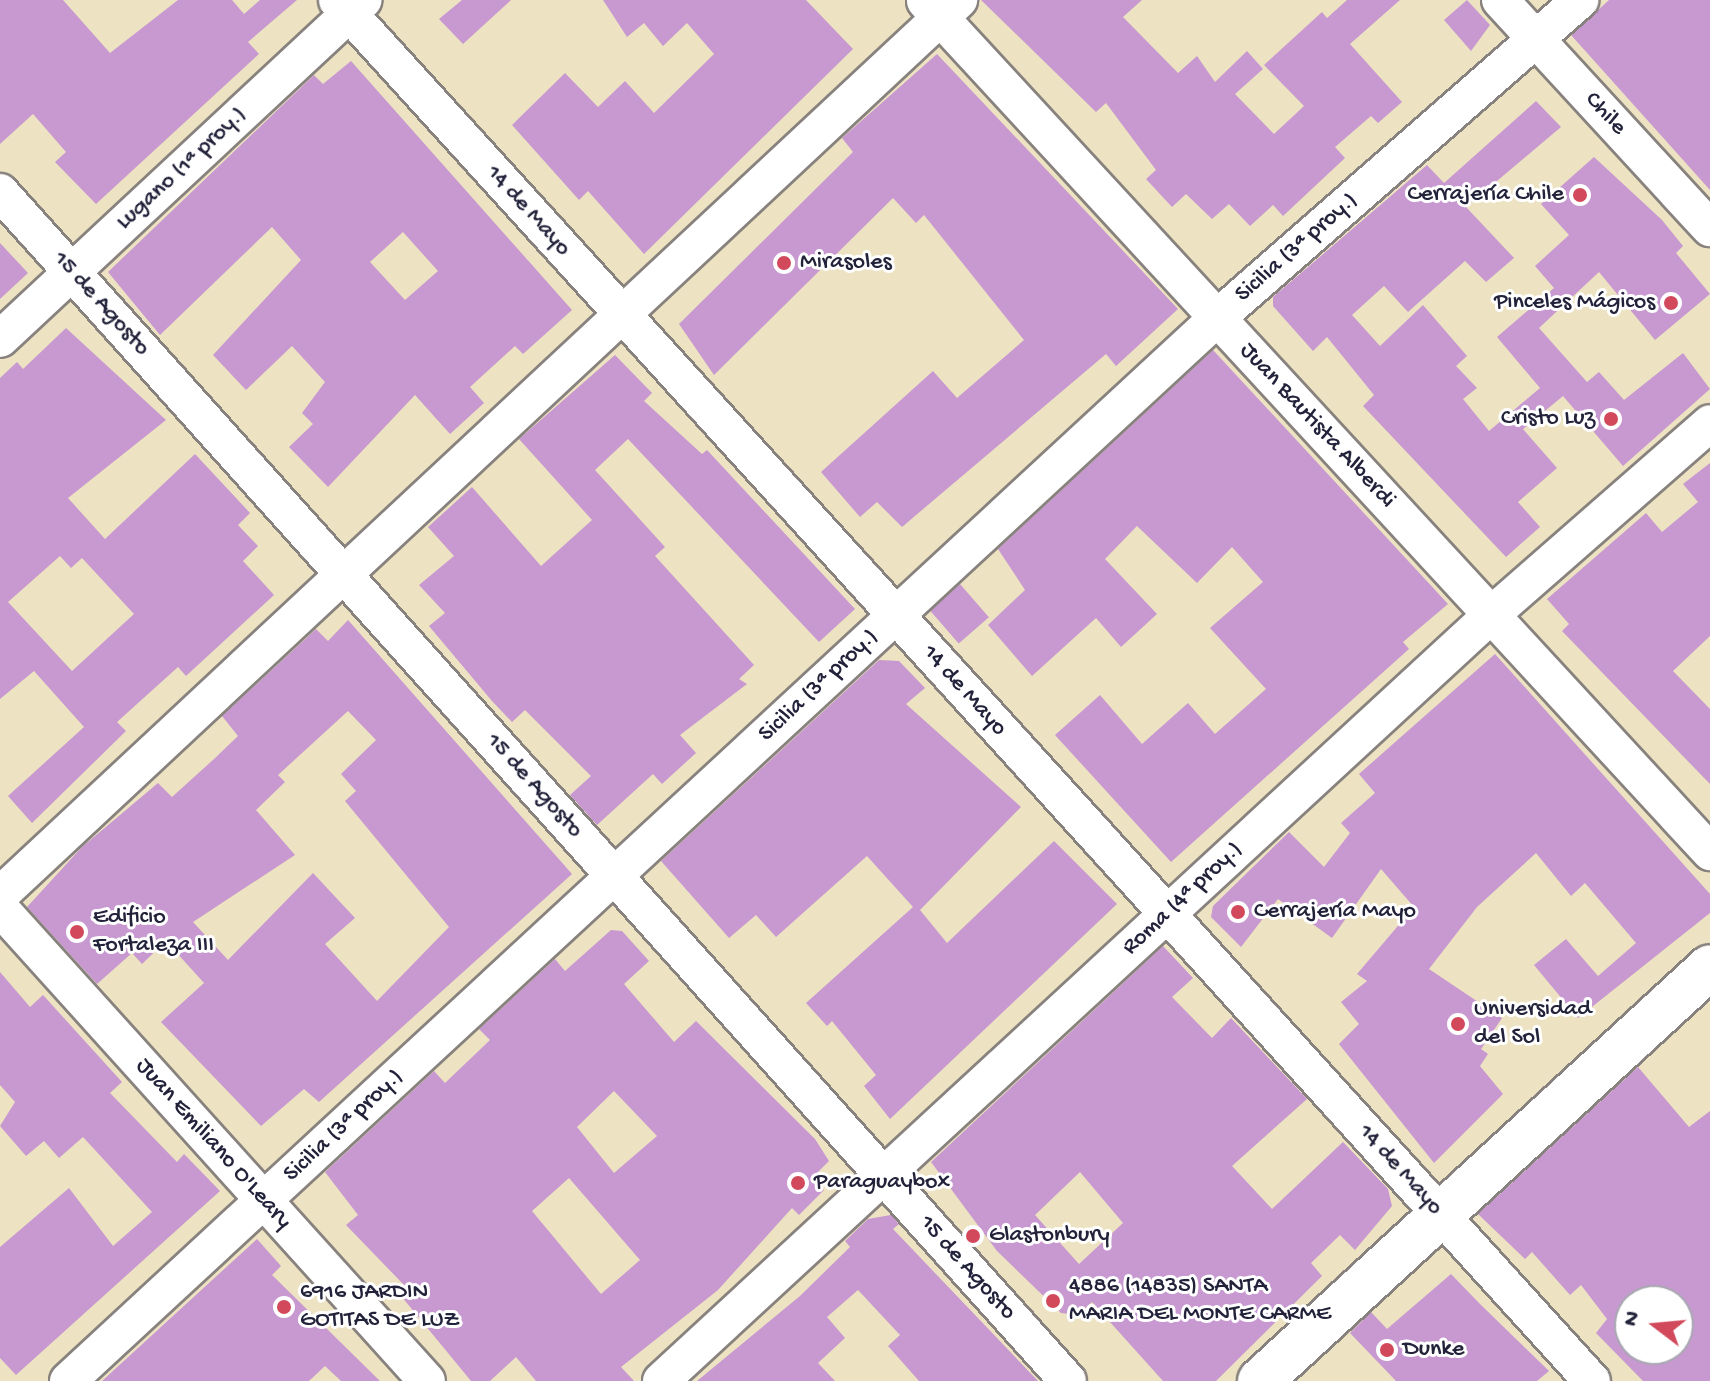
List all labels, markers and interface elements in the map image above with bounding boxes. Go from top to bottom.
street label: Chile [1578,86,1632,142]
street label: Lugano (1ª proy.) [111,101,253,237]
street label: 14 de Mayo [479,159,577,263]
place label: Cerrajería Chile [1407,181,1564,209]
marker: Cerrajería Chile [1571,186,1589,204]
street label: Sicilia (3ª proy.) [1230,187,1364,309]
street label: 15 de Agosto [46,246,156,362]
place label: Mirasoles [800,249,891,277]
marker: Mirasoles [775,254,793,272]
place label: Pinceles Mágicos [1494,289,1655,317]
marker: Pinceles Mágicos [1662,294,1680,312]
street label: Juan Bautista Alberdi [1233,337,1401,515]
place label: Cristo Luz [1501,405,1595,433]
marker: Cristo Luz [1602,410,1620,428]
street label: Sicilia (3ª proy.) [753,623,885,749]
street label: 14 de Mayo [915,639,1013,743]
street label: 15 de Agosto [479,728,589,844]
street label: Roma (4ª proy.) [1117,836,1249,962]
place label: Cerrajería Mayo [1254,898,1416,926]
marker: Cerrajería Mayo [1229,903,1247,921]
place label: Edificio Fortaleza III [93,904,214,960]
marker: Edificio Fortaleza III [68,923,86,941]
place label: Universidad del Sol [1474,996,1591,1052]
marker: Universidad del Sol [1449,1015,1467,1033]
street label: Juan Emiliano O'Leary [129,1053,297,1235]
street label: Sicilia (3ª proy.) [278,1063,410,1189]
street label: 14 de Mayo [1351,1118,1449,1222]
place label: Paraguaybox [814,1169,950,1197]
marker: Paraguaybox [789,1174,807,1192]
street label: 15 de Agosto [912,1210,1022,1326]
place label: Glastonbury [989,1222,1109,1250]
marker: Glastonbury [964,1227,982,1245]
place label: 4886 (14835) SANTA MARIA DEL MONTE CARME [1069,1273,1331,1329]
place label: 6916 JARDIN GOTITAS DE LUZ [300,1279,459,1335]
north arrow [1614,1285,1694,1365]
marker: 4886 (14835) SANTA MARIA DEL MONTE CARME [1044,1292,1062,1310]
marker: 6916 JARDIN GOTITAS DE LUZ [275,1298,293,1316]
text: N [1618,1308,1647,1329]
place label: Dunke [1403,1336,1464,1364]
marker: Dunke [1378,1341,1396,1359]

